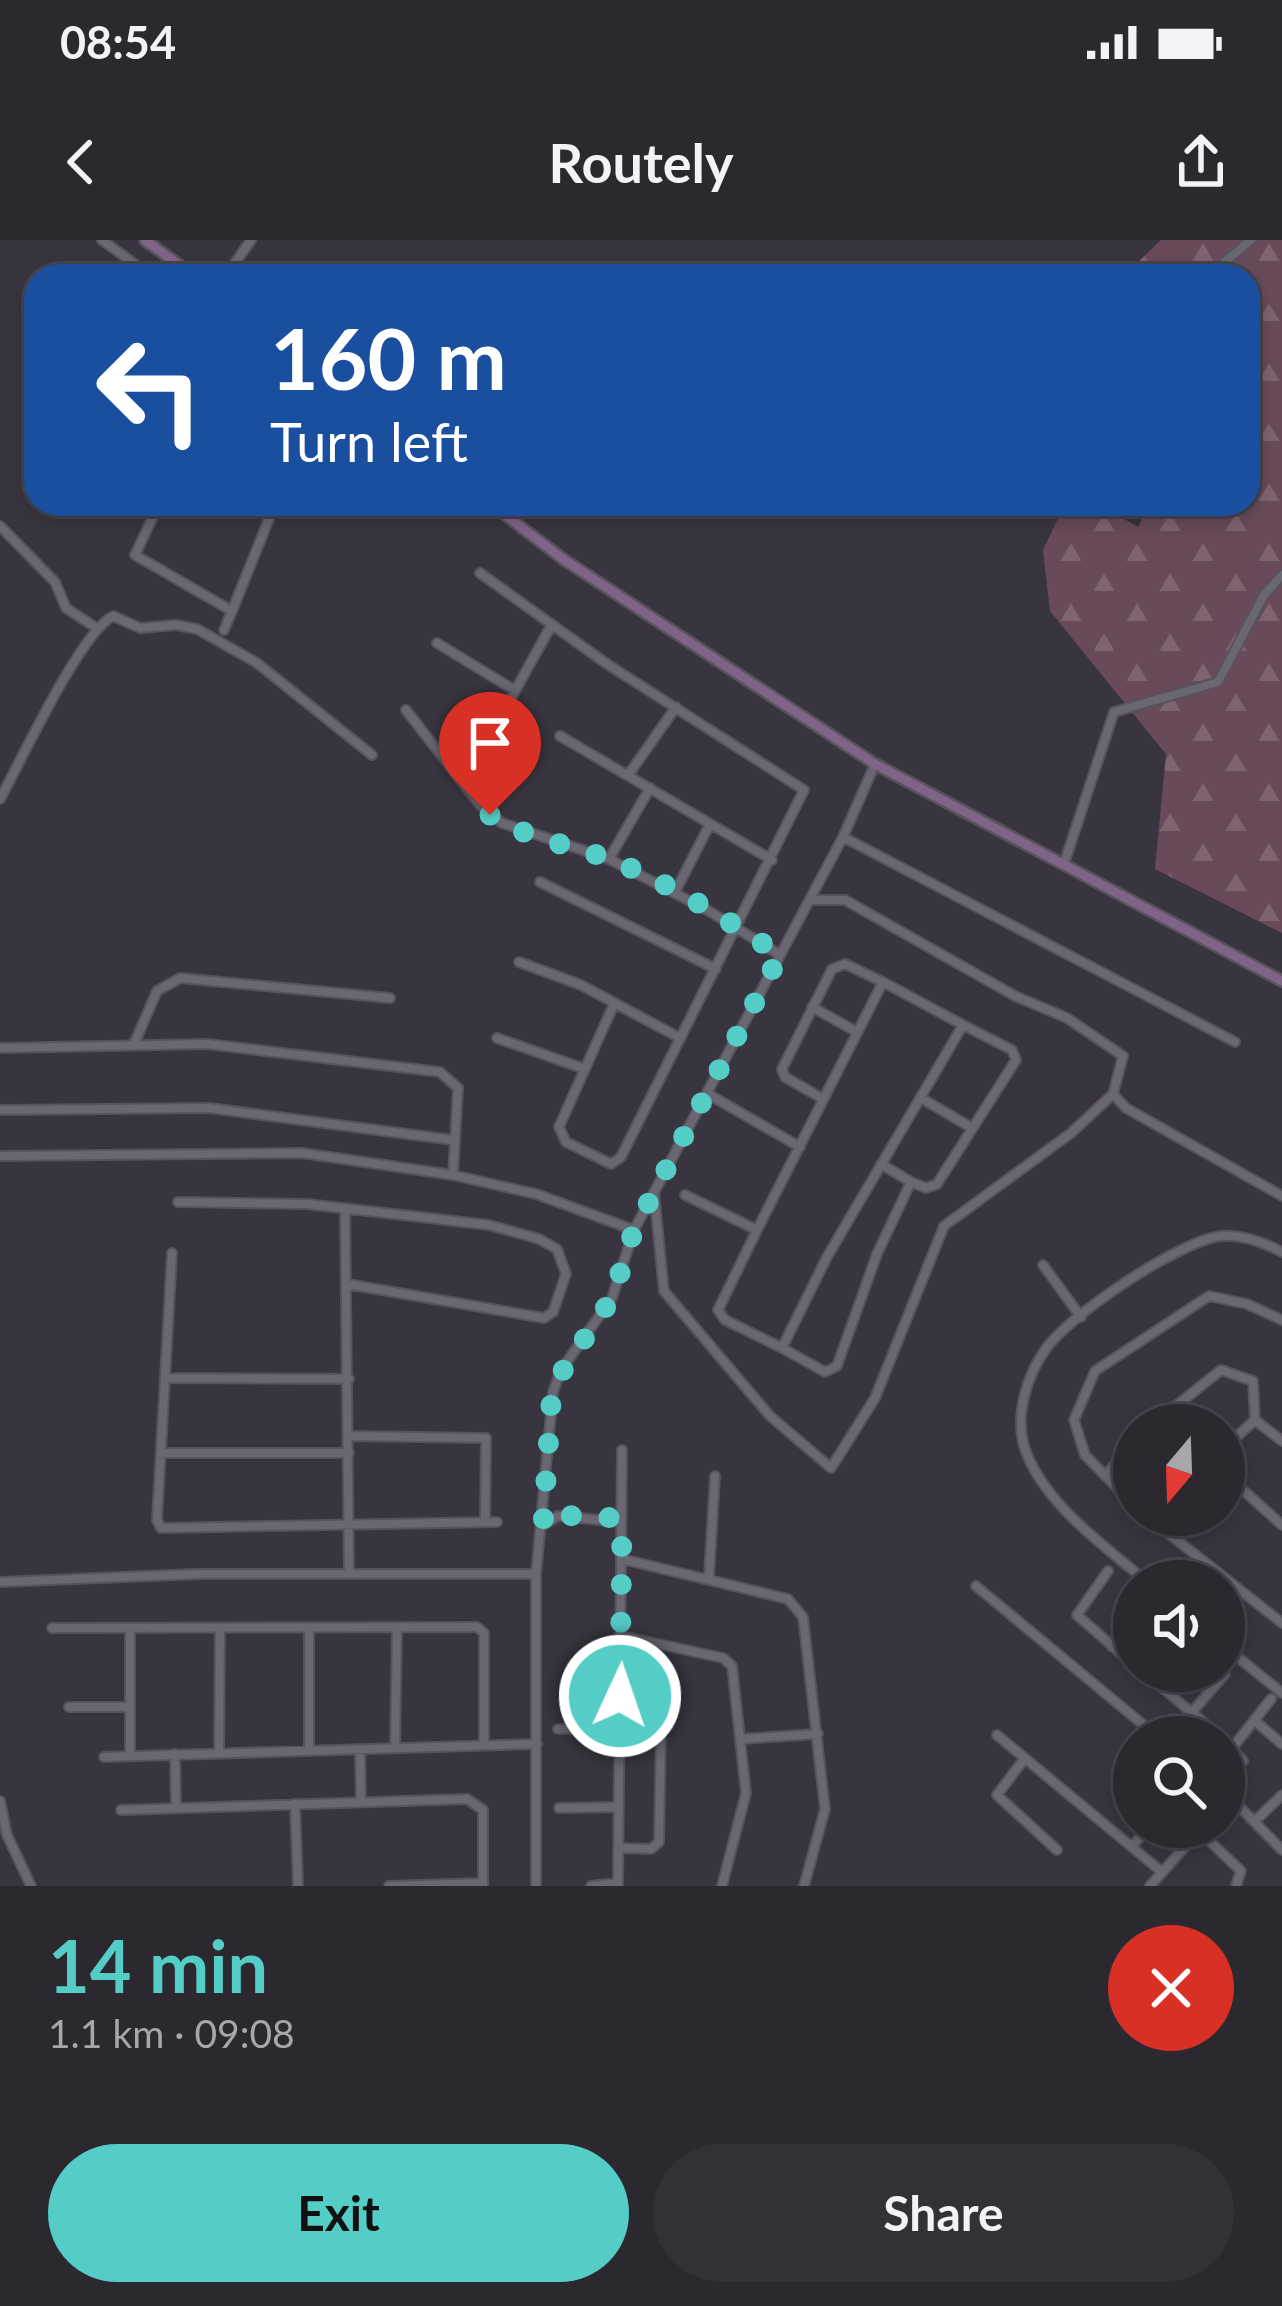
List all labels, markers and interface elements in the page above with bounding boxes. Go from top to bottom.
text: 08:54 [60,15,176,69]
icon: back [48,129,114,195]
icon: share [1168,129,1234,195]
text: Routely [548,130,734,195]
text: 160 m [270,307,507,408]
icon: left [72,312,228,468]
text: Turn left [270,409,468,474]
pin [439,692,541,815]
icon: arrive [457,710,523,776]
north arrow [1113,1404,1245,1536]
map controls [1113,1404,1245,1848]
button: sound [1113,1560,1245,1692]
position arrow [557,1633,683,1759]
button: search [1113,1716,1245,1848]
text: 14 min [48,1922,268,2008]
button: close [1108,1925,1234,2051]
text: 1.1 km · 09:08 [48,2010,295,2056]
button: Exit [48,2144,629,2282]
button: Share [653,2144,1234,2282]

